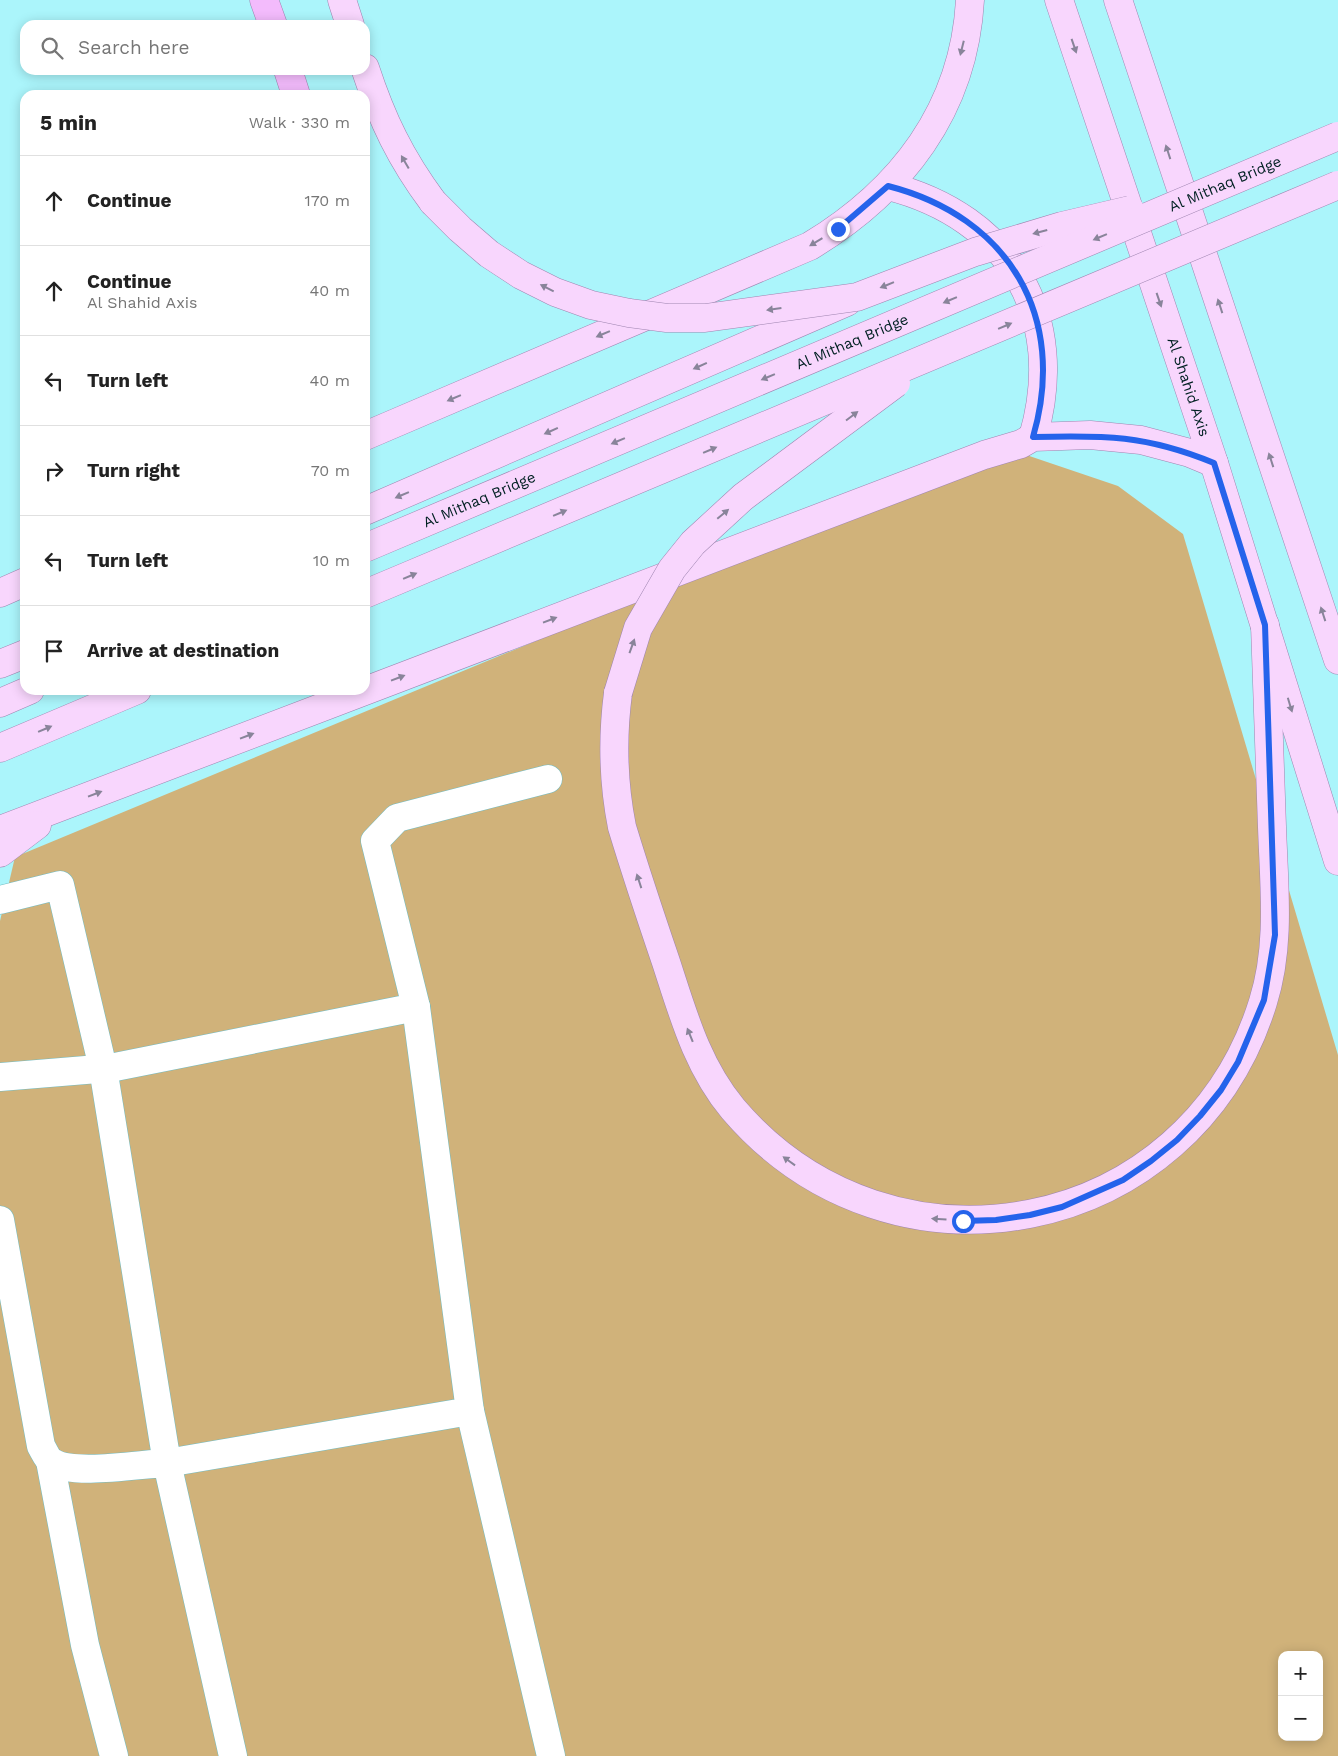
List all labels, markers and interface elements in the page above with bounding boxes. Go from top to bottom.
search box [20,20,370,75]
icon: search [38,34,66,62]
text: Search here [78,36,189,59]
one-way arrow [1071,39,1078,54]
one-way arrow [958,41,966,56]
text: 5 min [40,110,97,135]
text: Walk · 330 m [249,113,350,132]
one-way arrow [1164,144,1172,159]
street label: Al Mithaq Bridge [1166,152,1284,216]
one-way arrow [401,156,410,169]
icon: ahead [40,187,68,215]
text: Continue [87,189,171,212]
text: 170 m [304,191,350,210]
route end [827,218,850,241]
one-way arrow [1032,229,1047,237]
one-way arrow [1093,233,1107,241]
one-way arrow [810,237,823,246]
text: Continue [87,270,171,293]
icon: ahead [40,277,68,305]
text: 40 m [310,281,350,300]
one-way arrow [880,282,894,290]
one-way arrow [540,284,554,292]
text: Al Shahid Axis [87,293,197,312]
one-way arrow [1155,293,1163,308]
one-way arrow [943,297,957,305]
one-way arrow [1216,298,1223,313]
one-way arrow [766,305,782,313]
street label: Al Mithaq Bridge [793,310,911,374]
one-way arrow [998,321,1012,329]
one-way arrow [596,331,610,339]
street label: Al Shahid Axis [1164,335,1214,439]
one-way arrow [693,362,707,370]
icon: left [40,367,68,395]
text: Turn left [87,369,168,392]
text: 40 m [310,371,350,390]
one-way arrow [761,374,775,382]
one-way arrow [447,395,461,403]
one-way arrow [845,410,858,421]
one-way arrow [544,427,559,435]
one-way arrow [611,437,626,445]
one-way arrow [703,445,717,453]
one-way arrow [1267,452,1275,467]
icon: right [40,457,68,485]
text: Turn right [87,459,180,482]
text: 70 m [311,461,350,480]
street label: Al Mithaq Bridge [420,468,538,531]
one-way arrow [395,492,409,500]
one-way arrow [553,508,567,516]
one-way arrow [716,508,729,519]
icon: left [40,547,68,575]
text: Turn left [87,549,168,572]
text: 10 m [313,551,350,570]
one-way arrow [403,571,417,579]
one-way arrow [1318,606,1326,621]
one-way arrow [543,616,557,624]
icon: arrive [40,637,68,665]
text: Arrive at destination [87,639,279,662]
one-way arrow [629,639,636,654]
one-way arrow [391,674,406,681]
one-way arrow [1286,697,1294,712]
one-way arrow [38,724,52,732]
one-way arrow [239,732,254,739]
one-way arrow [87,790,102,797]
one-way arrow [635,874,642,889]
one-way arrow [686,1028,694,1043]
one-way arrow [783,1156,796,1167]
route start [952,1210,975,1233]
one-way arrow [931,1215,947,1223]
map controls [1278,1651,1323,1741]
button: + [1278,1651,1323,1696]
button: − [1278,1696,1323,1741]

